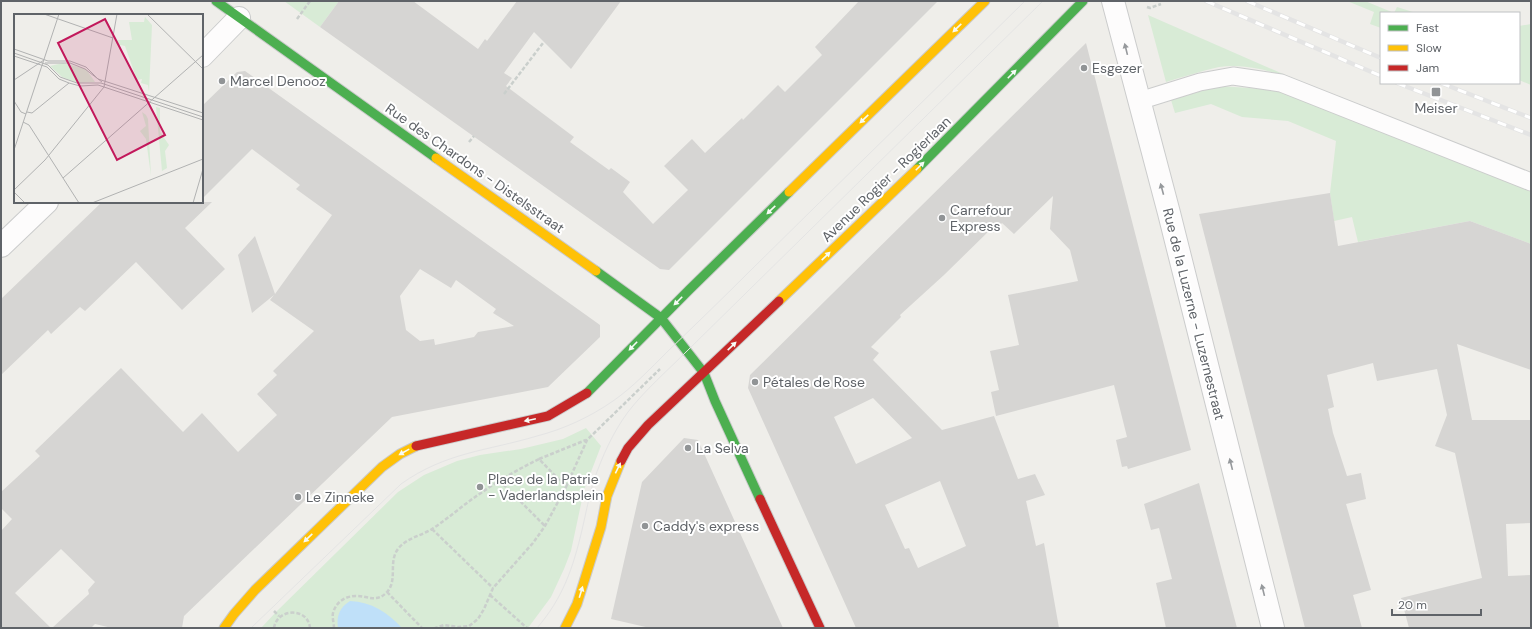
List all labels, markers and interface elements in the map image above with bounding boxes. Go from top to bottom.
legend [1380,12,1520,84]
inset map [14,14,203,203]
text: Fast [1416,20,1439,36]
one-way arrow [952,23,962,33]
text: Slow [1416,40,1442,56]
one-way arrow [1123,43,1129,55]
place label: Esgezer [1092,59,1142,77]
text: Jam [1416,60,1439,76]
marker: Esgezer [1079,63,1089,73]
one-way arrow [1007,69,1017,79]
place label: Marcel Denooz [230,72,326,90]
marker: Marcel Denooz [217,76,227,86]
marker: Meiser [1430,86,1442,98]
street label: Rue des Chardons - Distelsstraat [382,99,568,237]
place label: Meiser [1414,99,1458,117]
street label: Avenue Rogier - Rogierlaan [817,112,955,246]
one-way arrow [859,114,869,124]
one-way arrow [915,161,925,171]
one-way arrow [1159,183,1165,195]
place label: Carrefour Express [950,201,1012,235]
one-way arrow [766,205,776,215]
street label: Rue de la Luzerne - Luzernestraat [1159,206,1229,422]
marker: Carrefour Express [937,213,947,223]
one-way arrow [821,252,831,261]
one-way arrow [673,296,683,306]
one-way arrow [628,341,638,351]
one-way arrow [727,342,738,351]
place label: Pétales de Rose [763,373,865,391]
marker: Pétales de Rose [750,377,760,387]
one-way arrow [524,417,536,423]
place label: La Selva [696,439,749,457]
marker: La Selva [683,443,693,453]
one-way arrow [399,448,410,455]
one-way arrow [1228,458,1234,470]
one-way arrow [615,462,621,474]
place label: Place de la Patrie - Vaderlandsplein [488,470,603,504]
marker: Place de la Patrie - Vaderlandsplein [475,482,485,492]
place label: Le Zinneke [306,488,374,506]
marker: Le Zinneke [293,492,303,502]
place label: Caddy's express [653,517,759,535]
marker: Caddy's express [640,521,650,531]
one-way arrow [303,533,313,543]
one-way arrow [1260,584,1266,596]
one-way arrow [578,586,584,598]
scale bar [1392,591,1481,617]
text: 20 m [1398,597,1427,613]

